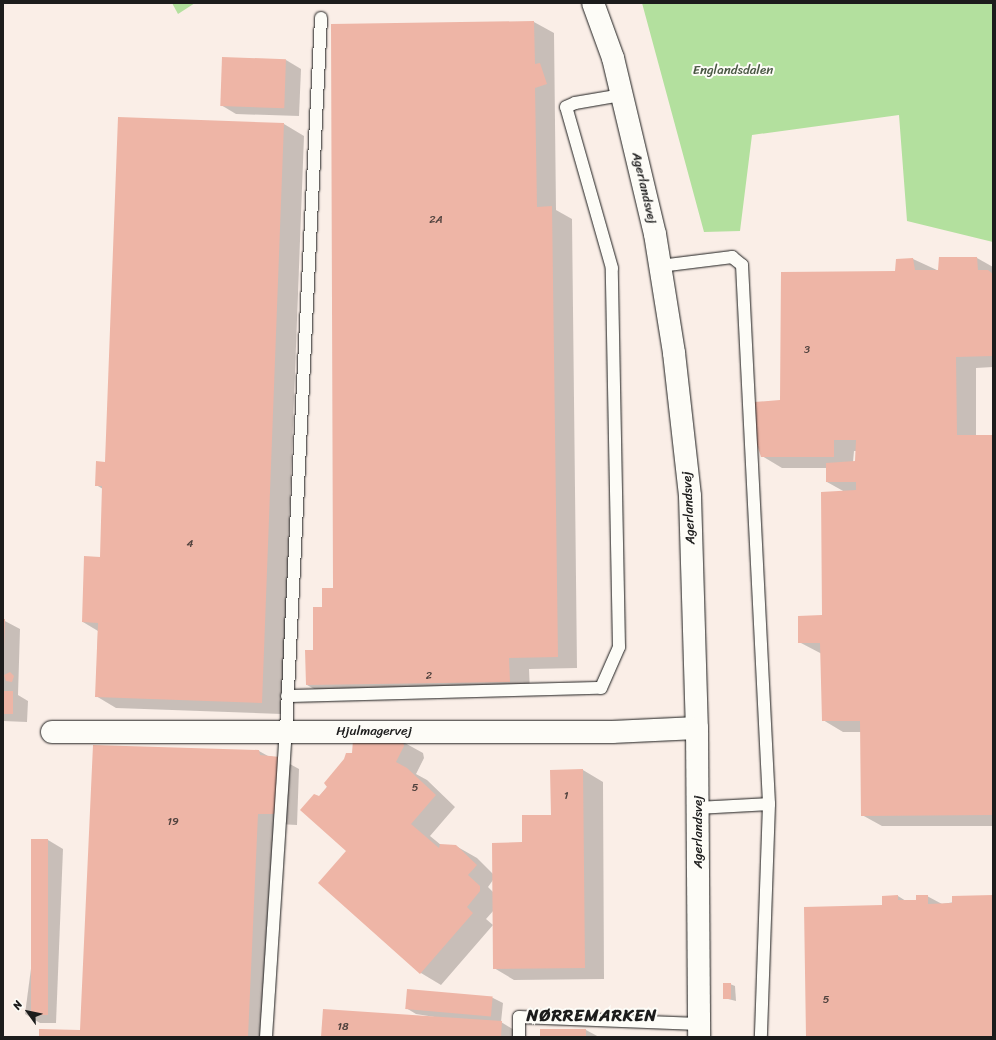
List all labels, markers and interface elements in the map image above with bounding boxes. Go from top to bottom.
park label: Englandsdalen [693,62,773,78]
street label: Agerlandsvej [628,151,660,225]
house number: 2A [429,213,443,227]
house number: 3 [804,343,810,357]
street label: Agerlandsvej [679,471,699,545]
house number: 4 [187,537,193,551]
house number: 2 [426,669,432,683]
street label: Hjulmagervej [336,723,412,739]
house number: 5 [412,781,418,795]
house number: 1 [564,789,568,803]
street label: Agerlandsvej [690,795,706,869]
house number: 19 [167,815,179,829]
north arrow [8,992,48,1032]
house number: 5 [823,993,829,1007]
text: N [7,997,28,1014]
district label: NØRREMARKEN [527,1006,657,1026]
house number: 18 [337,1020,349,1034]

